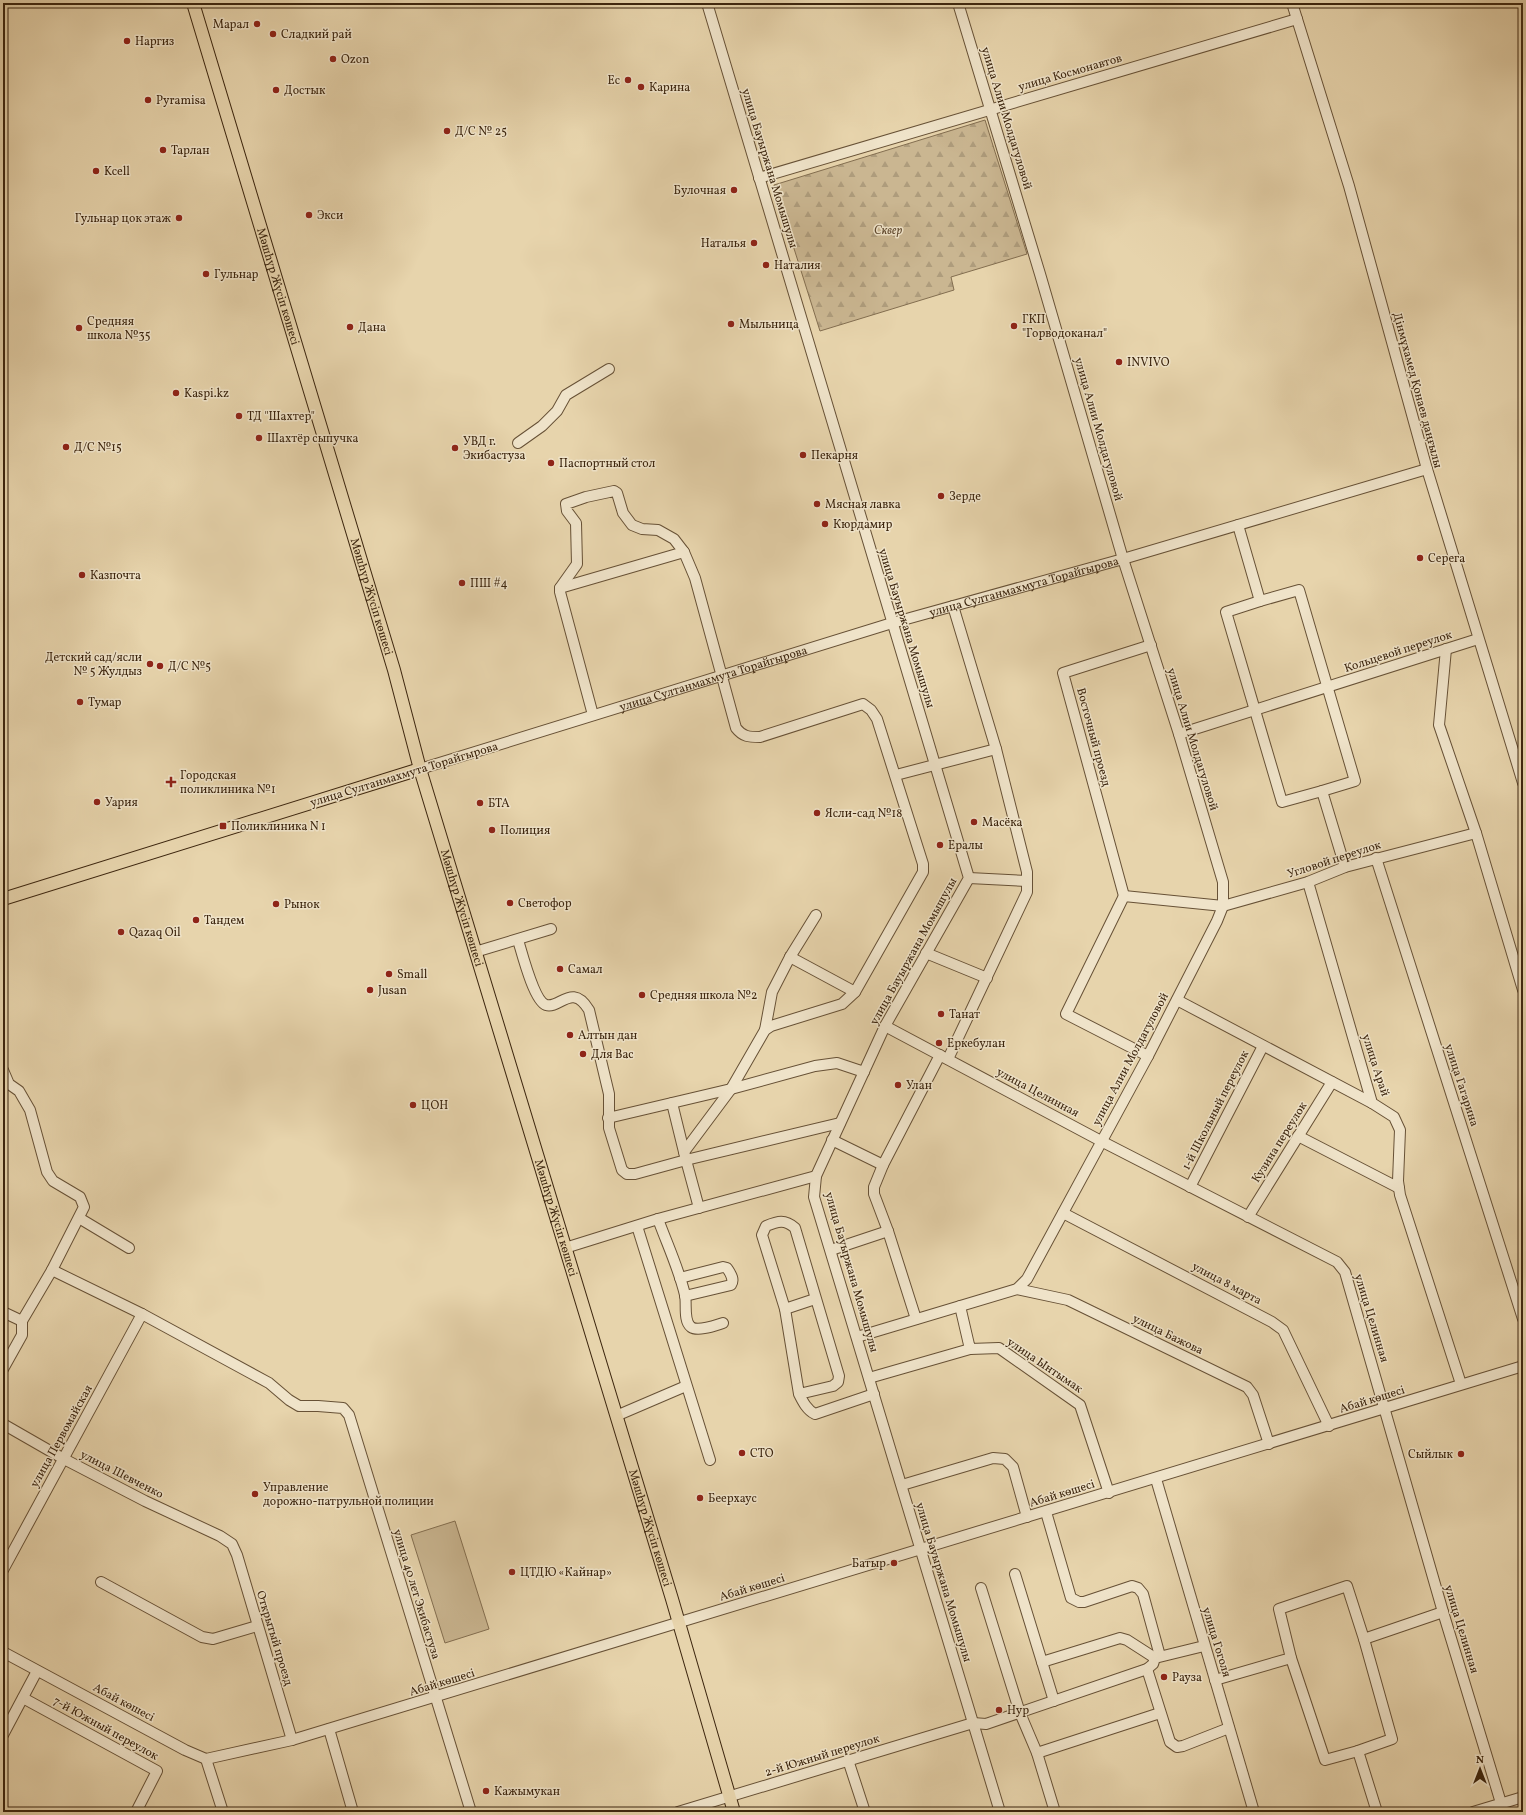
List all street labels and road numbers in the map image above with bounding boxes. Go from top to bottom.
street label: улица Алии Молдагуловой [977,45,1035,192]
street label: улица Космонавтов [1017,50,1124,95]
street label: улица Бауыржана Момышулы [737,86,801,251]
street label: Мәшһүр Жүсіп көшесі [252,226,303,348]
street label: Дінмұхамед Қонаев даңғылы [1389,311,1446,470]
street label: улица Алии Молдагуловой [1070,356,1126,503]
street label: Мәшһүр Жүсіп көшесі [346,536,396,658]
street label: улица Бауыржана Момышулы [874,546,938,711]
street label: улица Султанмахмута Торайгырова [928,554,1121,621]
street label: Кольцевой переулок [1342,627,1455,677]
street label: улица Султанмахмута Торайгырова [618,643,810,716]
street label: улица Алии Молдагуловой [1163,666,1221,813]
street label: Восточный проезд [1072,686,1114,789]
street label: улица Султанмахмута Торайгырова [308,739,500,811]
street label: Угловой переулок [1285,837,1384,883]
street label: Мәшһүр Жүсіп көшесі [436,848,487,969]
street label: улица Бауыржана Момышулы [867,874,961,1028]
street label: улица Алии Молдагуловой [1089,990,1173,1129]
street label: улица Арай [1357,1032,1393,1098]
street label: улица Гагарина [1440,1042,1482,1129]
street label: 1-й Школьный переулок [1179,1047,1253,1173]
street label: улица Целинная [993,1064,1082,1121]
street label: Кузина переулок [1249,1099,1311,1186]
street label: Мәшһүр Жүсіп көшесі [530,1158,581,1279]
street label: улица Бауыржана Момышулы [820,1190,882,1355]
street label: улица 8 марта [1189,1259,1264,1309]
street label: улица Целинная [1350,1272,1392,1364]
street label: улица Бажова [1130,1311,1206,1359]
street label: улица Ынтымак [1003,1334,1086,1397]
street label: улица Первомайская [27,1382,97,1491]
street label: Абай көшесі [1338,1382,1407,1418]
street label: улица Шевченко [77,1447,166,1503]
street label: Мәшһүр Жүсіп көшесі [624,1468,675,1589]
street label: Абай көшесі [1028,1476,1097,1512]
street label: улица Бауыржана Момышулы [911,1500,975,1665]
street label: улица 40 лет Экибастуза [389,1527,443,1661]
street label: Абай көшесі [718,1570,787,1606]
street label: улица Целинная [1440,1583,1482,1675]
street label: Открытый проезд [252,1589,296,1688]
street label: улица Гоголя [1198,1605,1234,1679]
street label: Абай көшесі [408,1665,477,1701]
street label: Абай көшесі [90,1680,158,1726]
street label: 7-й Южный переулок [50,1693,161,1765]
street label: 2-й Южный переулок [763,1731,882,1781]

